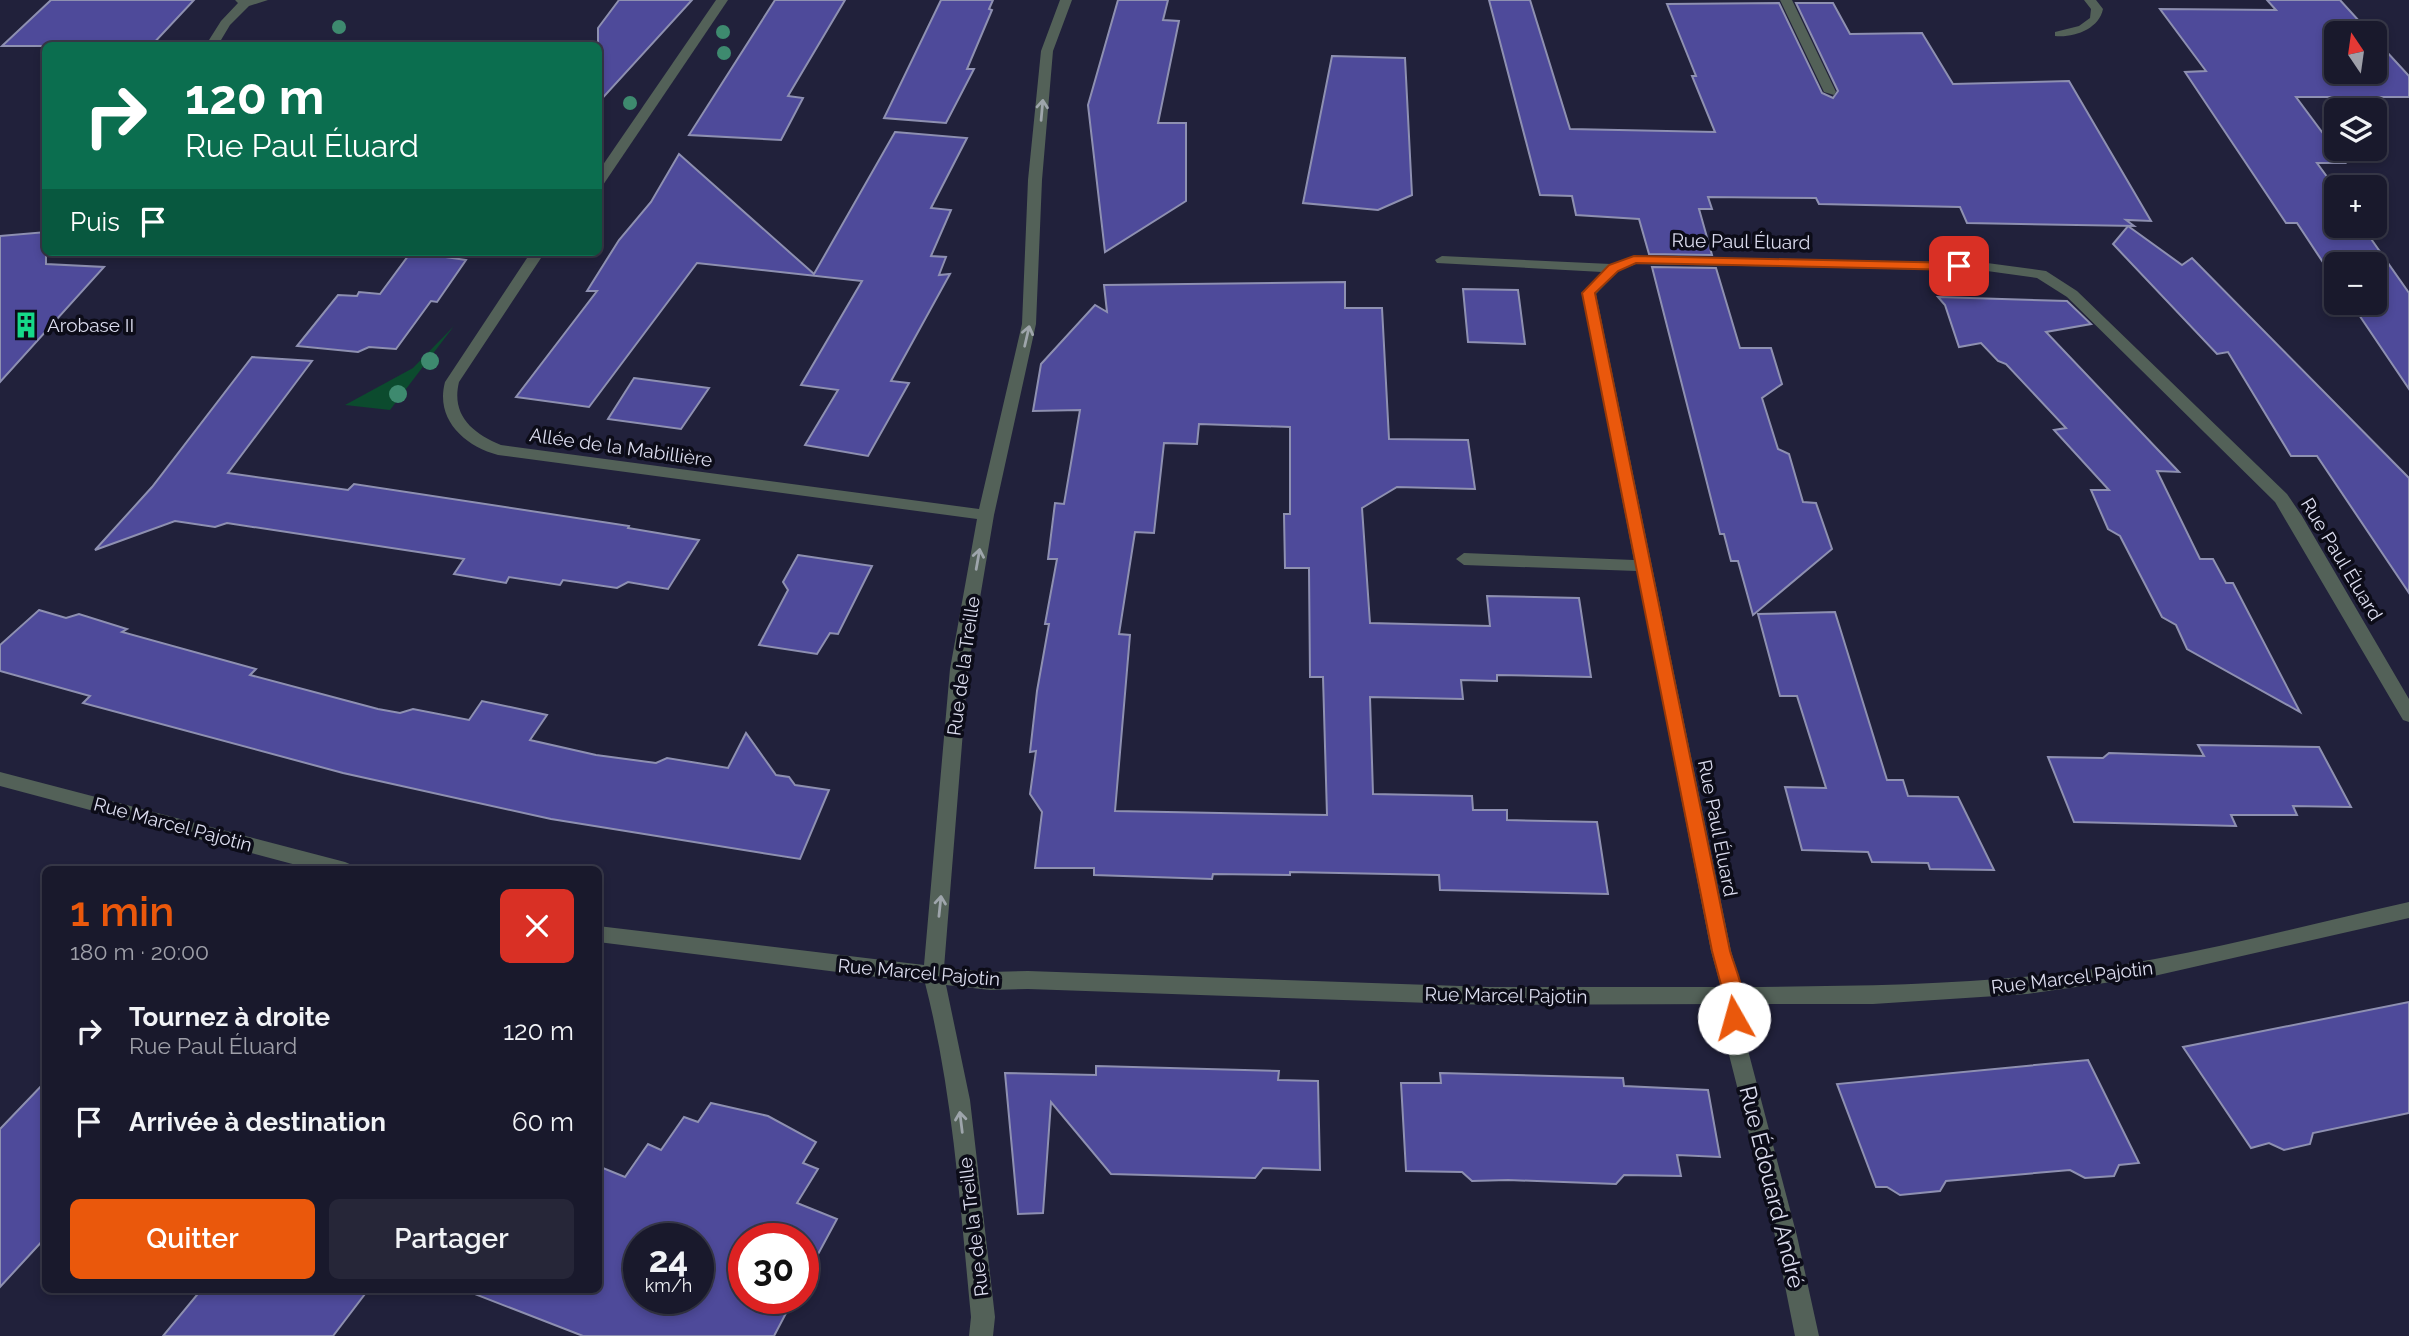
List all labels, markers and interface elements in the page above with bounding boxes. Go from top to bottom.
north arrow [2324,21,2387,84]
map controls [2324,21,2387,315]
text: 120 m [185,68,324,125]
icon: right [70,70,161,161]
button: layers [2324,98,2387,161]
one-way arrow [1036,99,1049,121]
text: Rue Paul Éluard [185,127,419,164]
button: + [2324,175,2387,238]
icon: arrive [134,203,172,241]
text: Puis [70,207,120,237]
street label: Rue Paul Éluard [1671,229,1811,253]
pin [1929,236,1989,296]
icon: arrive [1940,247,1978,285]
button: − [2324,252,2387,315]
building icon: Arobase II [11,310,41,340]
place label: Arobase II [47,314,134,336]
one-way arrow [1020,325,1034,348]
street label: Allée de la Mabillière [528,423,714,471]
street label: Rue Paul Éluard [2297,494,2387,624]
one-way arrow [972,548,986,571]
street label: Rue de la Treille [942,595,984,737]
street label: Rue Paul Éluard [1694,758,1742,898]
street label: Rue Marcel Pajotin [92,792,254,856]
text: 1 min [70,887,174,936]
button: close [500,889,574,963]
one-way arrow [933,895,946,918]
text: 180 m · 20:00 [70,938,209,965]
street label: Rue Marcel Pajotin [837,954,1001,990]
street label: Rue Marcel Pajotin [1990,956,2154,998]
position arrow [1697,981,1771,1055]
street label: Rue Marcel Pajotin [1424,983,1588,1007]
text: Tournez à droite [129,1002,330,1032]
icon: right [70,1012,108,1050]
text: 120 m [503,1016,574,1046]
text: Rue Paul Éluard [129,1032,297,1059]
street label: Rue Édouard André [1734,1083,1811,1291]
icon: arrive [70,1103,108,1141]
text: Arrivée à destination [129,1107,386,1137]
text: 60 m [512,1107,574,1137]
one-way arrow [954,1111,967,1134]
street label: Rue de la Treille [954,1156,992,1298]
button: Quitter [70,1199,315,1279]
button: Partager [329,1199,574,1279]
speed limit sign: 30 [728,1223,819,1314]
text: 24 [649,1239,688,1280]
text: km/h [645,1275,692,1296]

